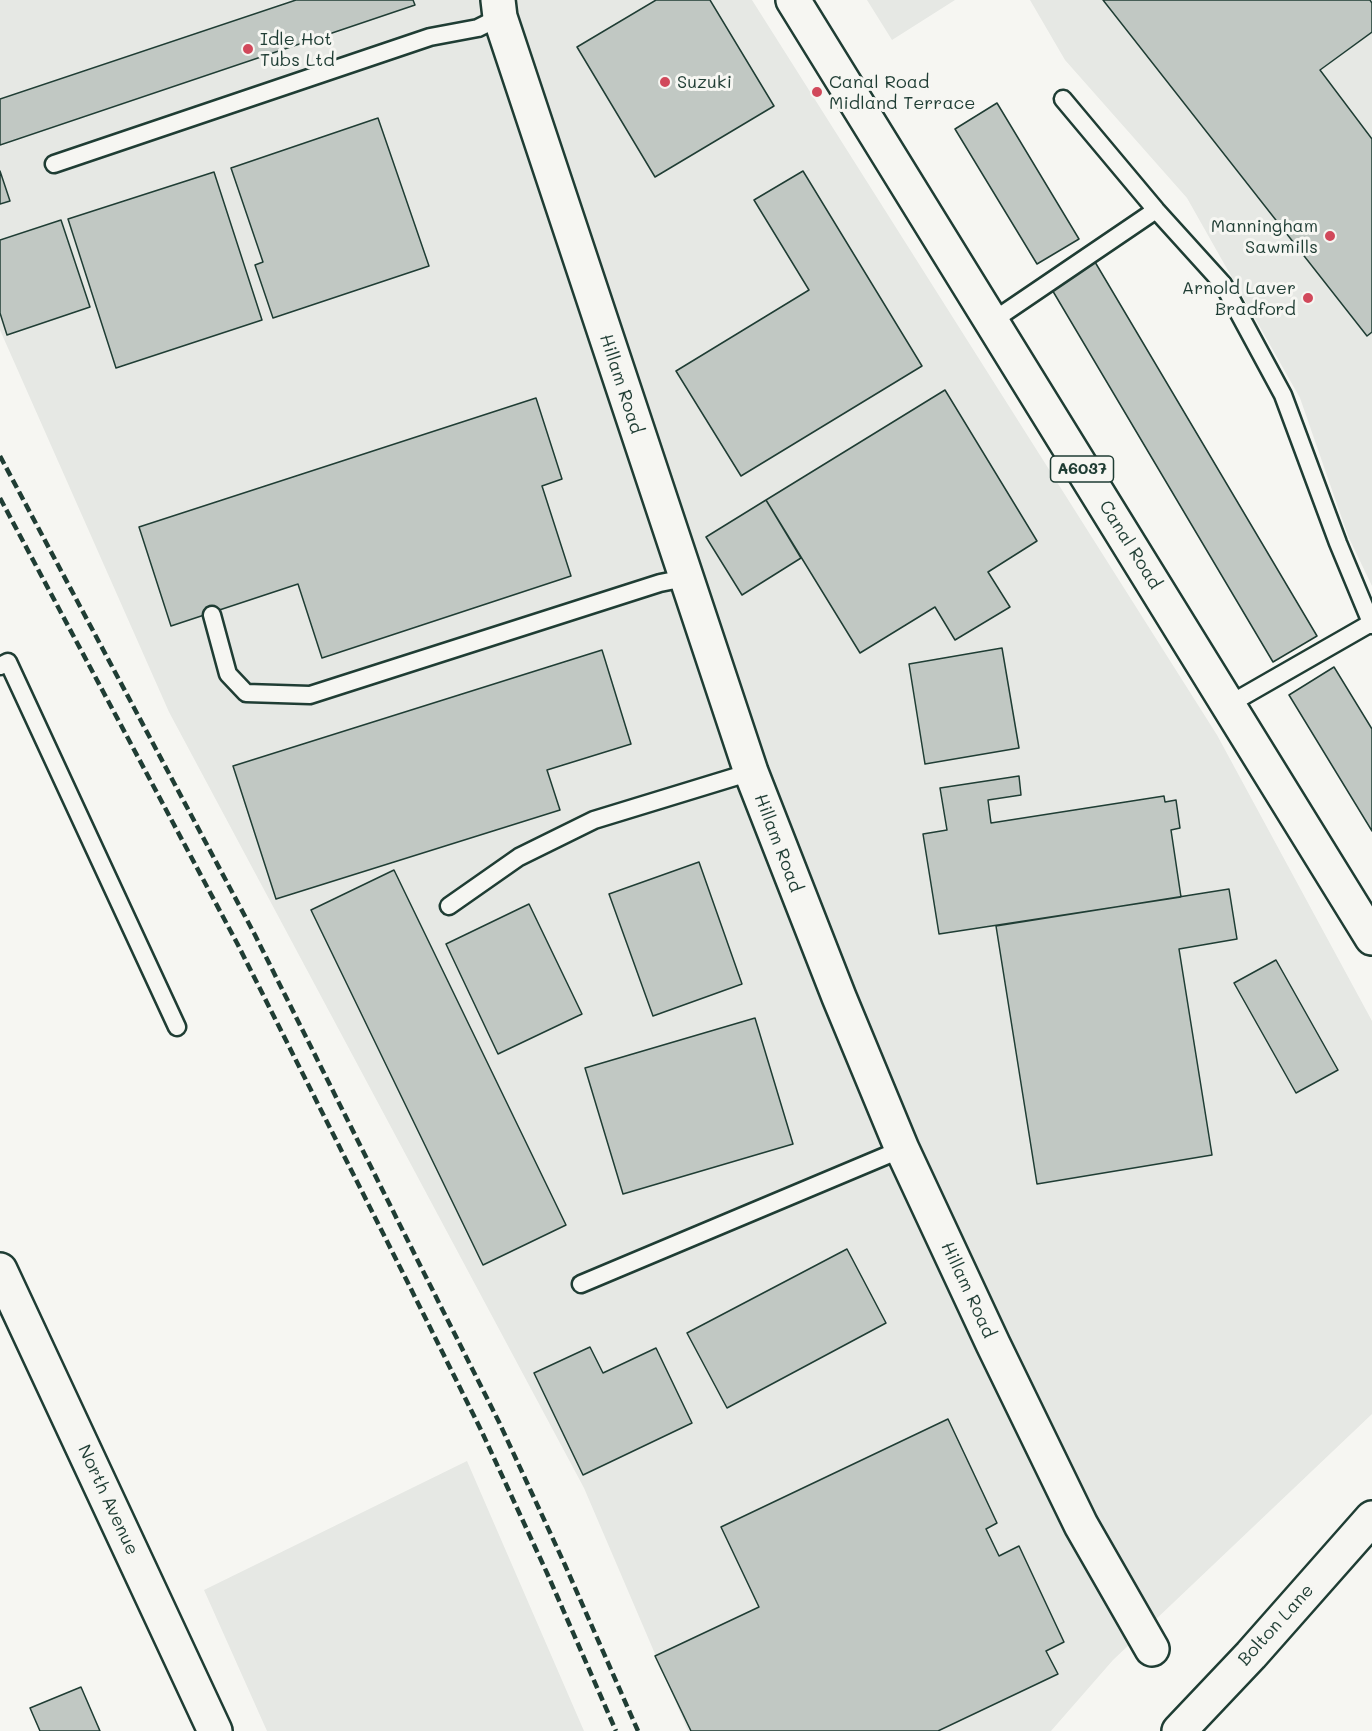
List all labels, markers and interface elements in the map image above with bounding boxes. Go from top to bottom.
place label: Idle Hot Tubs Ltd [260,28,335,70]
marker: Idle Hot Tubs Ltd [241,42,255,56]
place label: Suzuki [677,71,732,93]
place label: Canal Road Midland Terrace [829,71,975,113]
marker: Suzuki [658,75,672,89]
marker: Canal Road Midland Terrace [810,85,824,99]
place label: Manningham Sawmills [1211,215,1318,258]
marker: Manningham Sawmills [1323,229,1337,243]
place label: Arnold Laver Bradford [1182,277,1296,320]
marker: Arnold Laver Bradford [1301,291,1315,305]
street label: Hillam Road [595,331,647,437]
road number: A6037 [1050,456,1114,482]
street label: Canal Road [1094,497,1166,593]
street label: Hillam Road [749,791,807,895]
street label: Hillam Road [936,1239,1000,1341]
street label: North Avenue [73,1441,143,1559]
street label: Bolton Lane [1234,1580,1318,1670]

